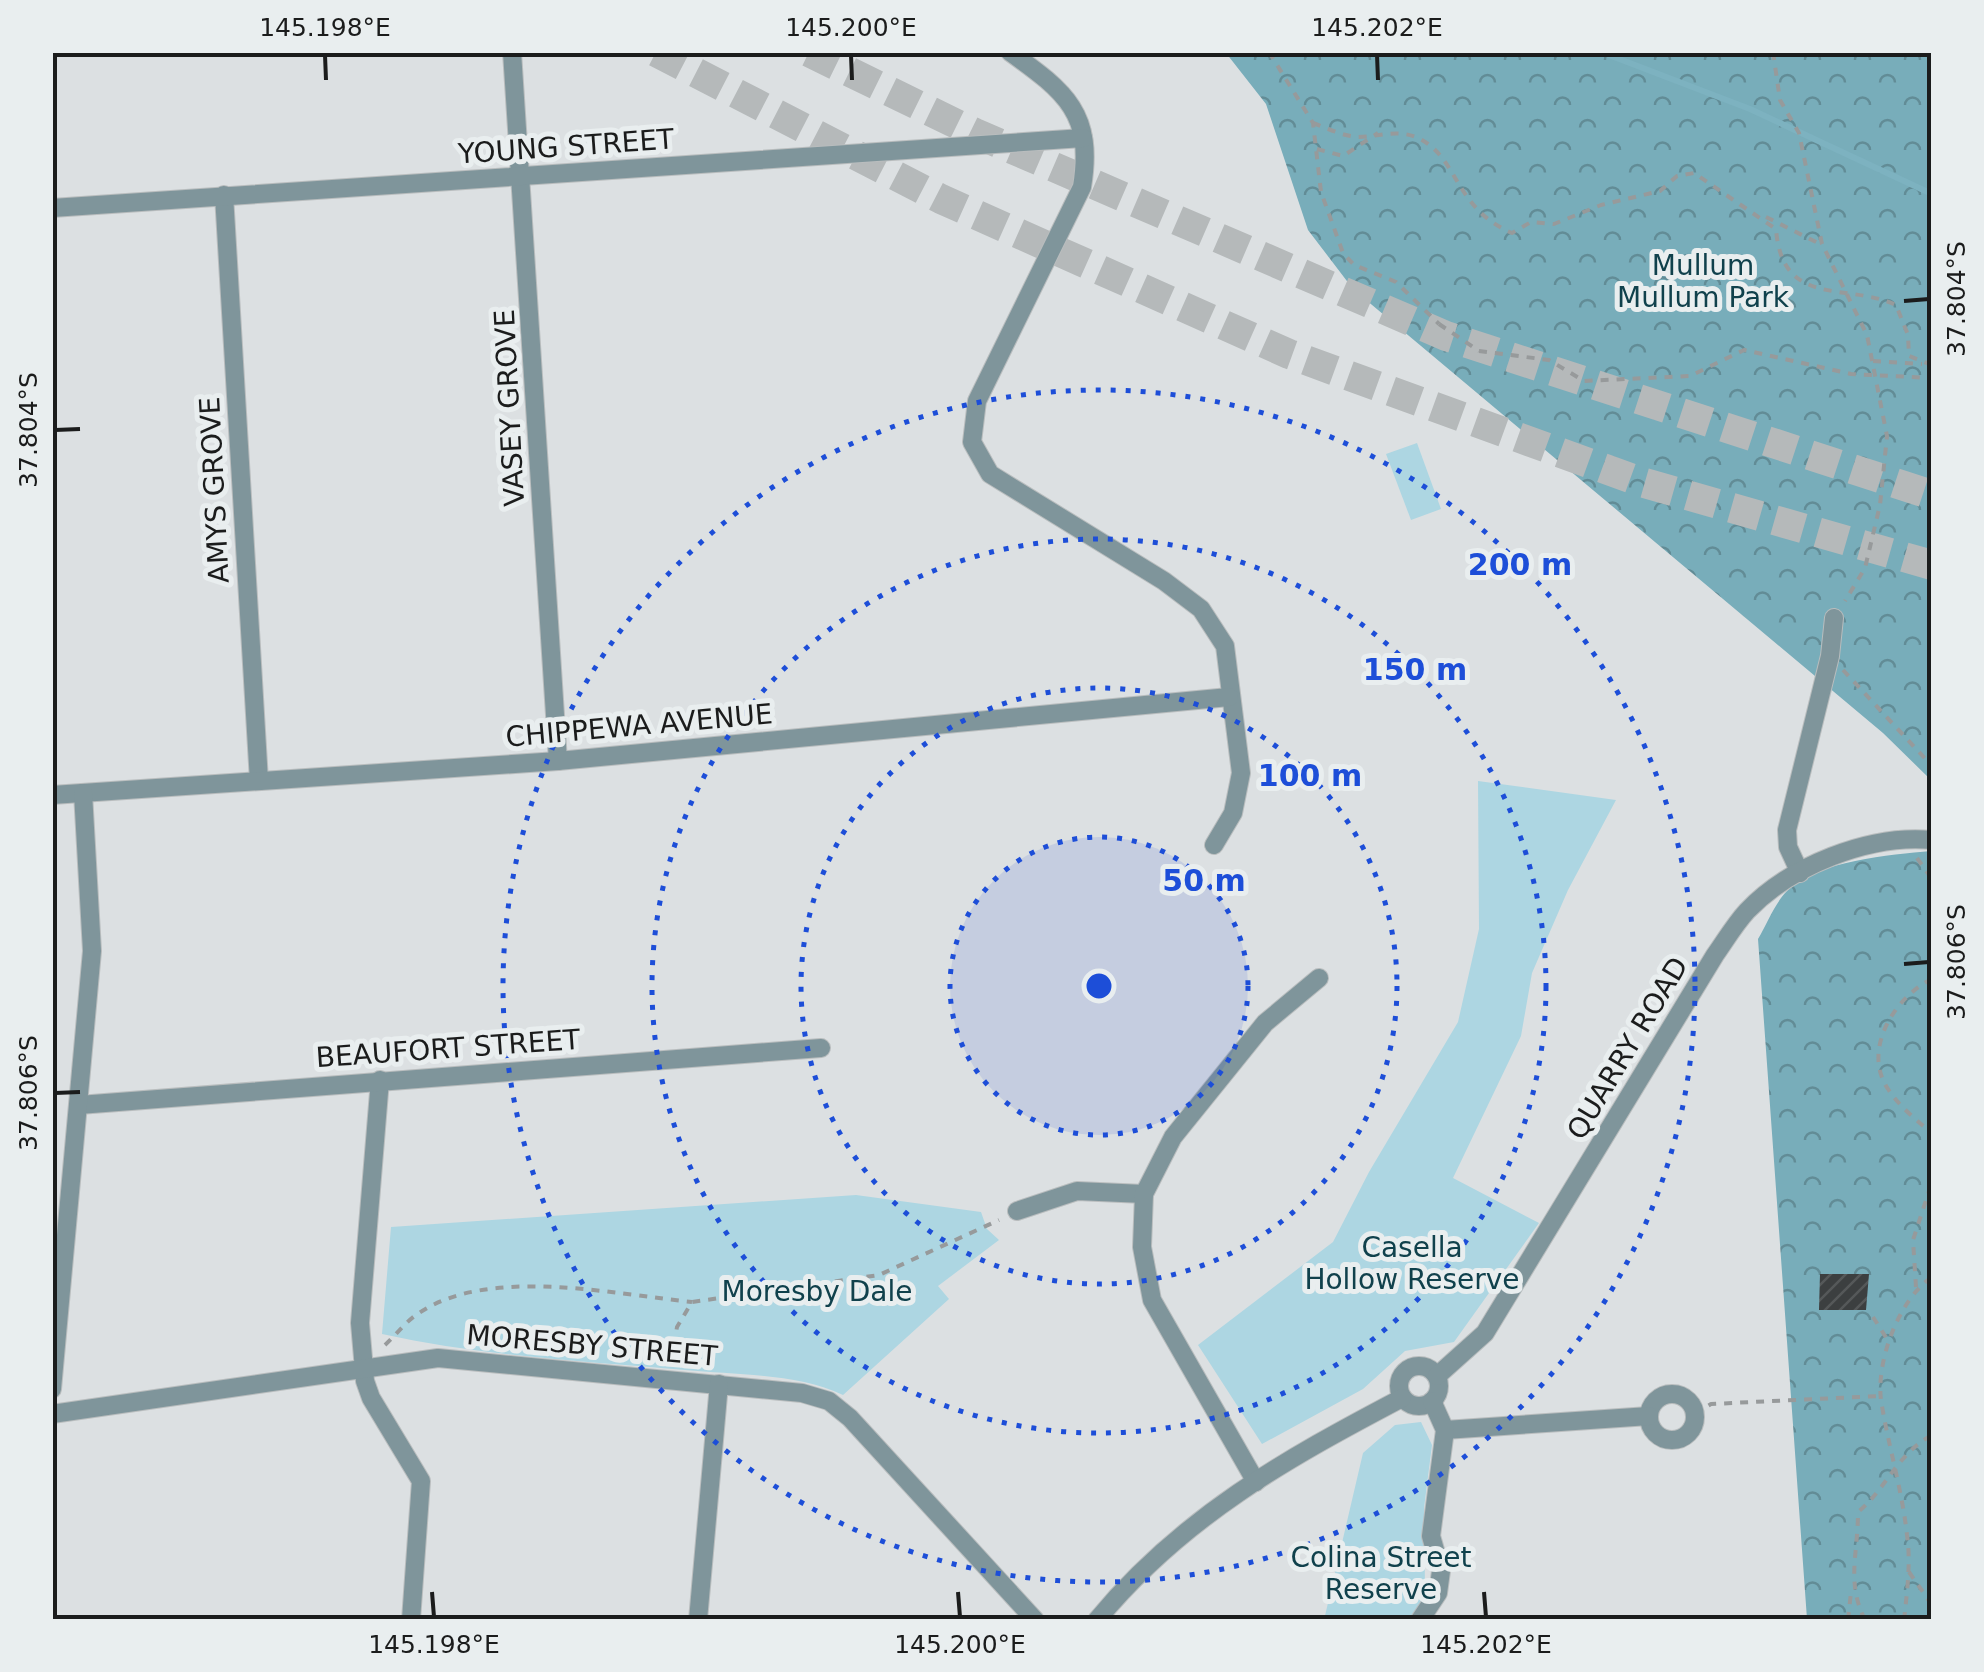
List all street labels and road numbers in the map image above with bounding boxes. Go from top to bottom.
street label: YOUNG STREET [456,122,676,171]
street label: VASEY GROVE [488,308,531,507]
street label: AMYS GROVE [193,396,236,584]
street label: CHIPPEWA AVENUE [504,697,774,754]
street label: QUARRY ROAD [1560,951,1695,1145]
street label: BEAUFORT STREET [315,1023,582,1074]
street label: MORESBY STREET [465,1318,720,1373]

